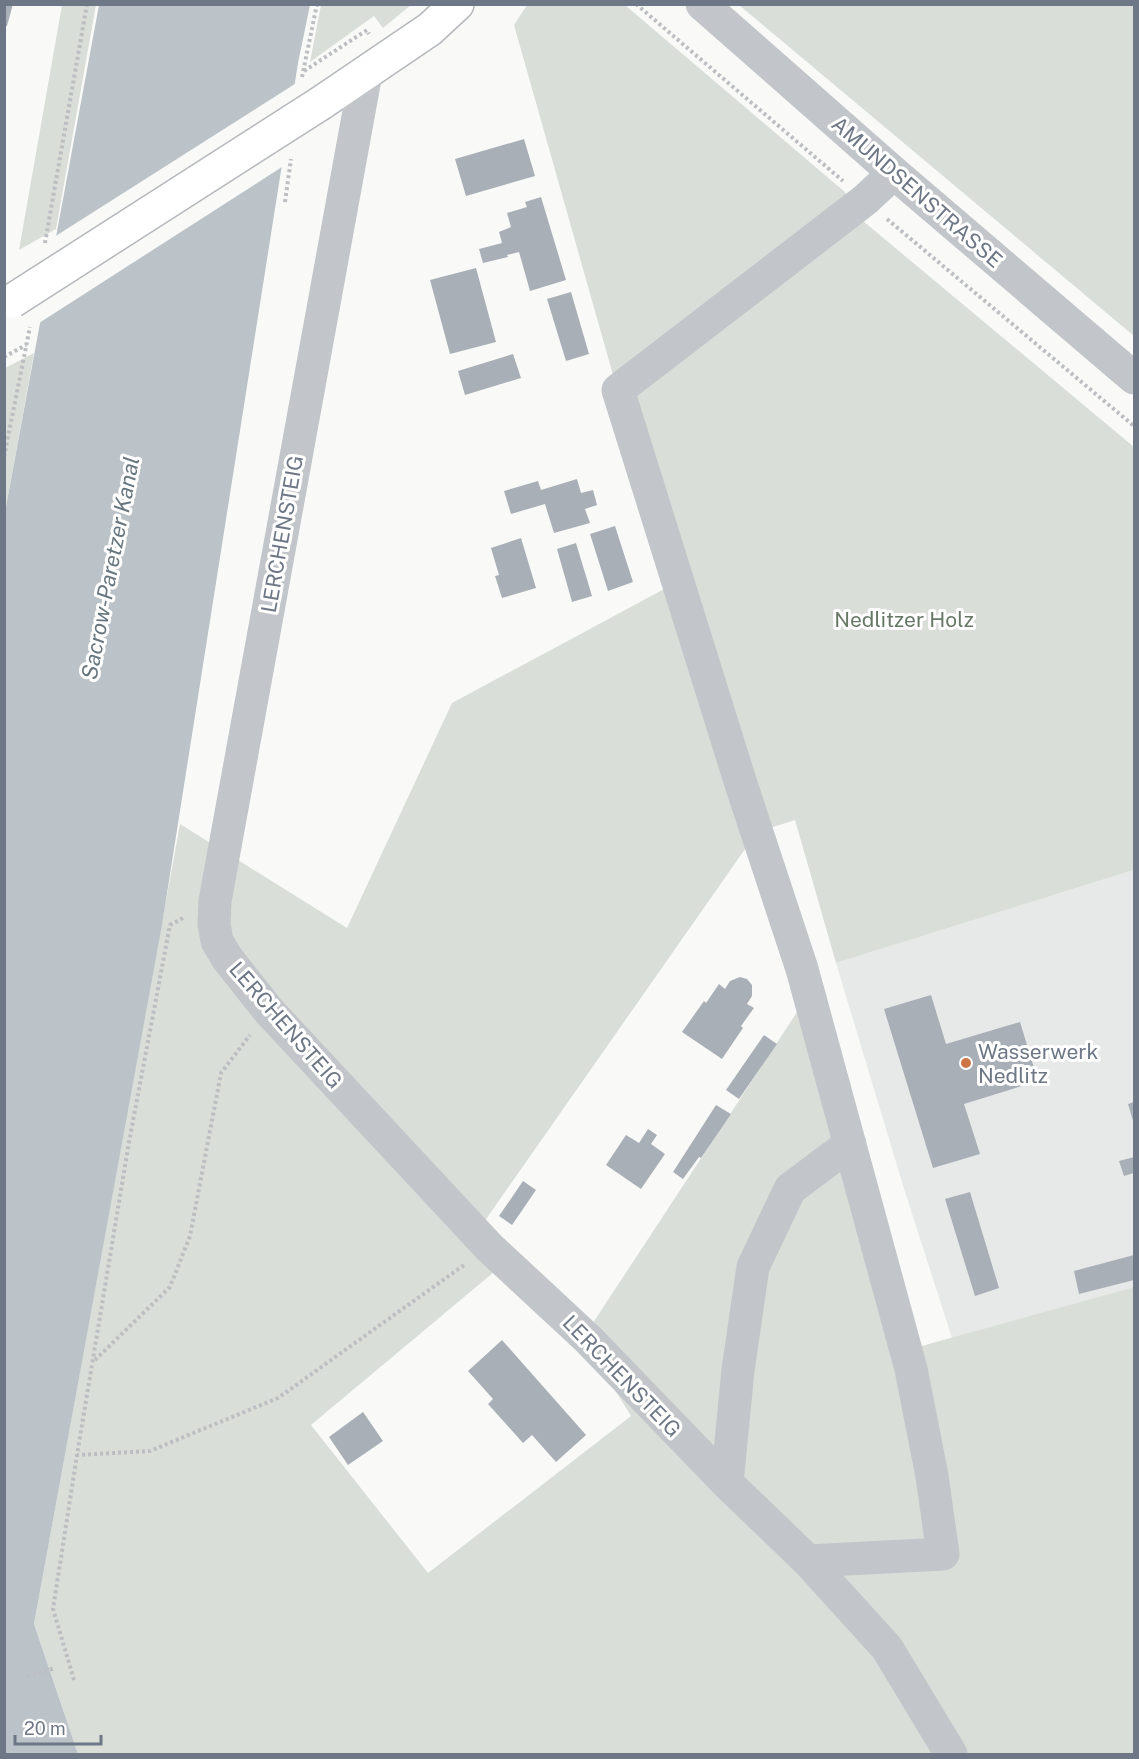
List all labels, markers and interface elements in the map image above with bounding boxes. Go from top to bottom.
street label: AMUNDSENSTRASSE [827,111,1007,273]
street label: LERCHENSTEIG [256,453,308,615]
water label: Sacrow-Paretzer Kanal [76,454,144,682]
park label: Nedlitzer Holz [834,607,974,632]
street label: LERCHENSTEIG [224,957,348,1093]
place label: Wasserwerk Nedlitz [978,1039,1098,1088]
marker: Wasserwerk Nedlitz [959,1056,973,1070]
street label: LERCHENSTEIG [558,1310,686,1442]
scale bar [15,1708,100,1746]
text: 20 m [24,1718,66,1739]

